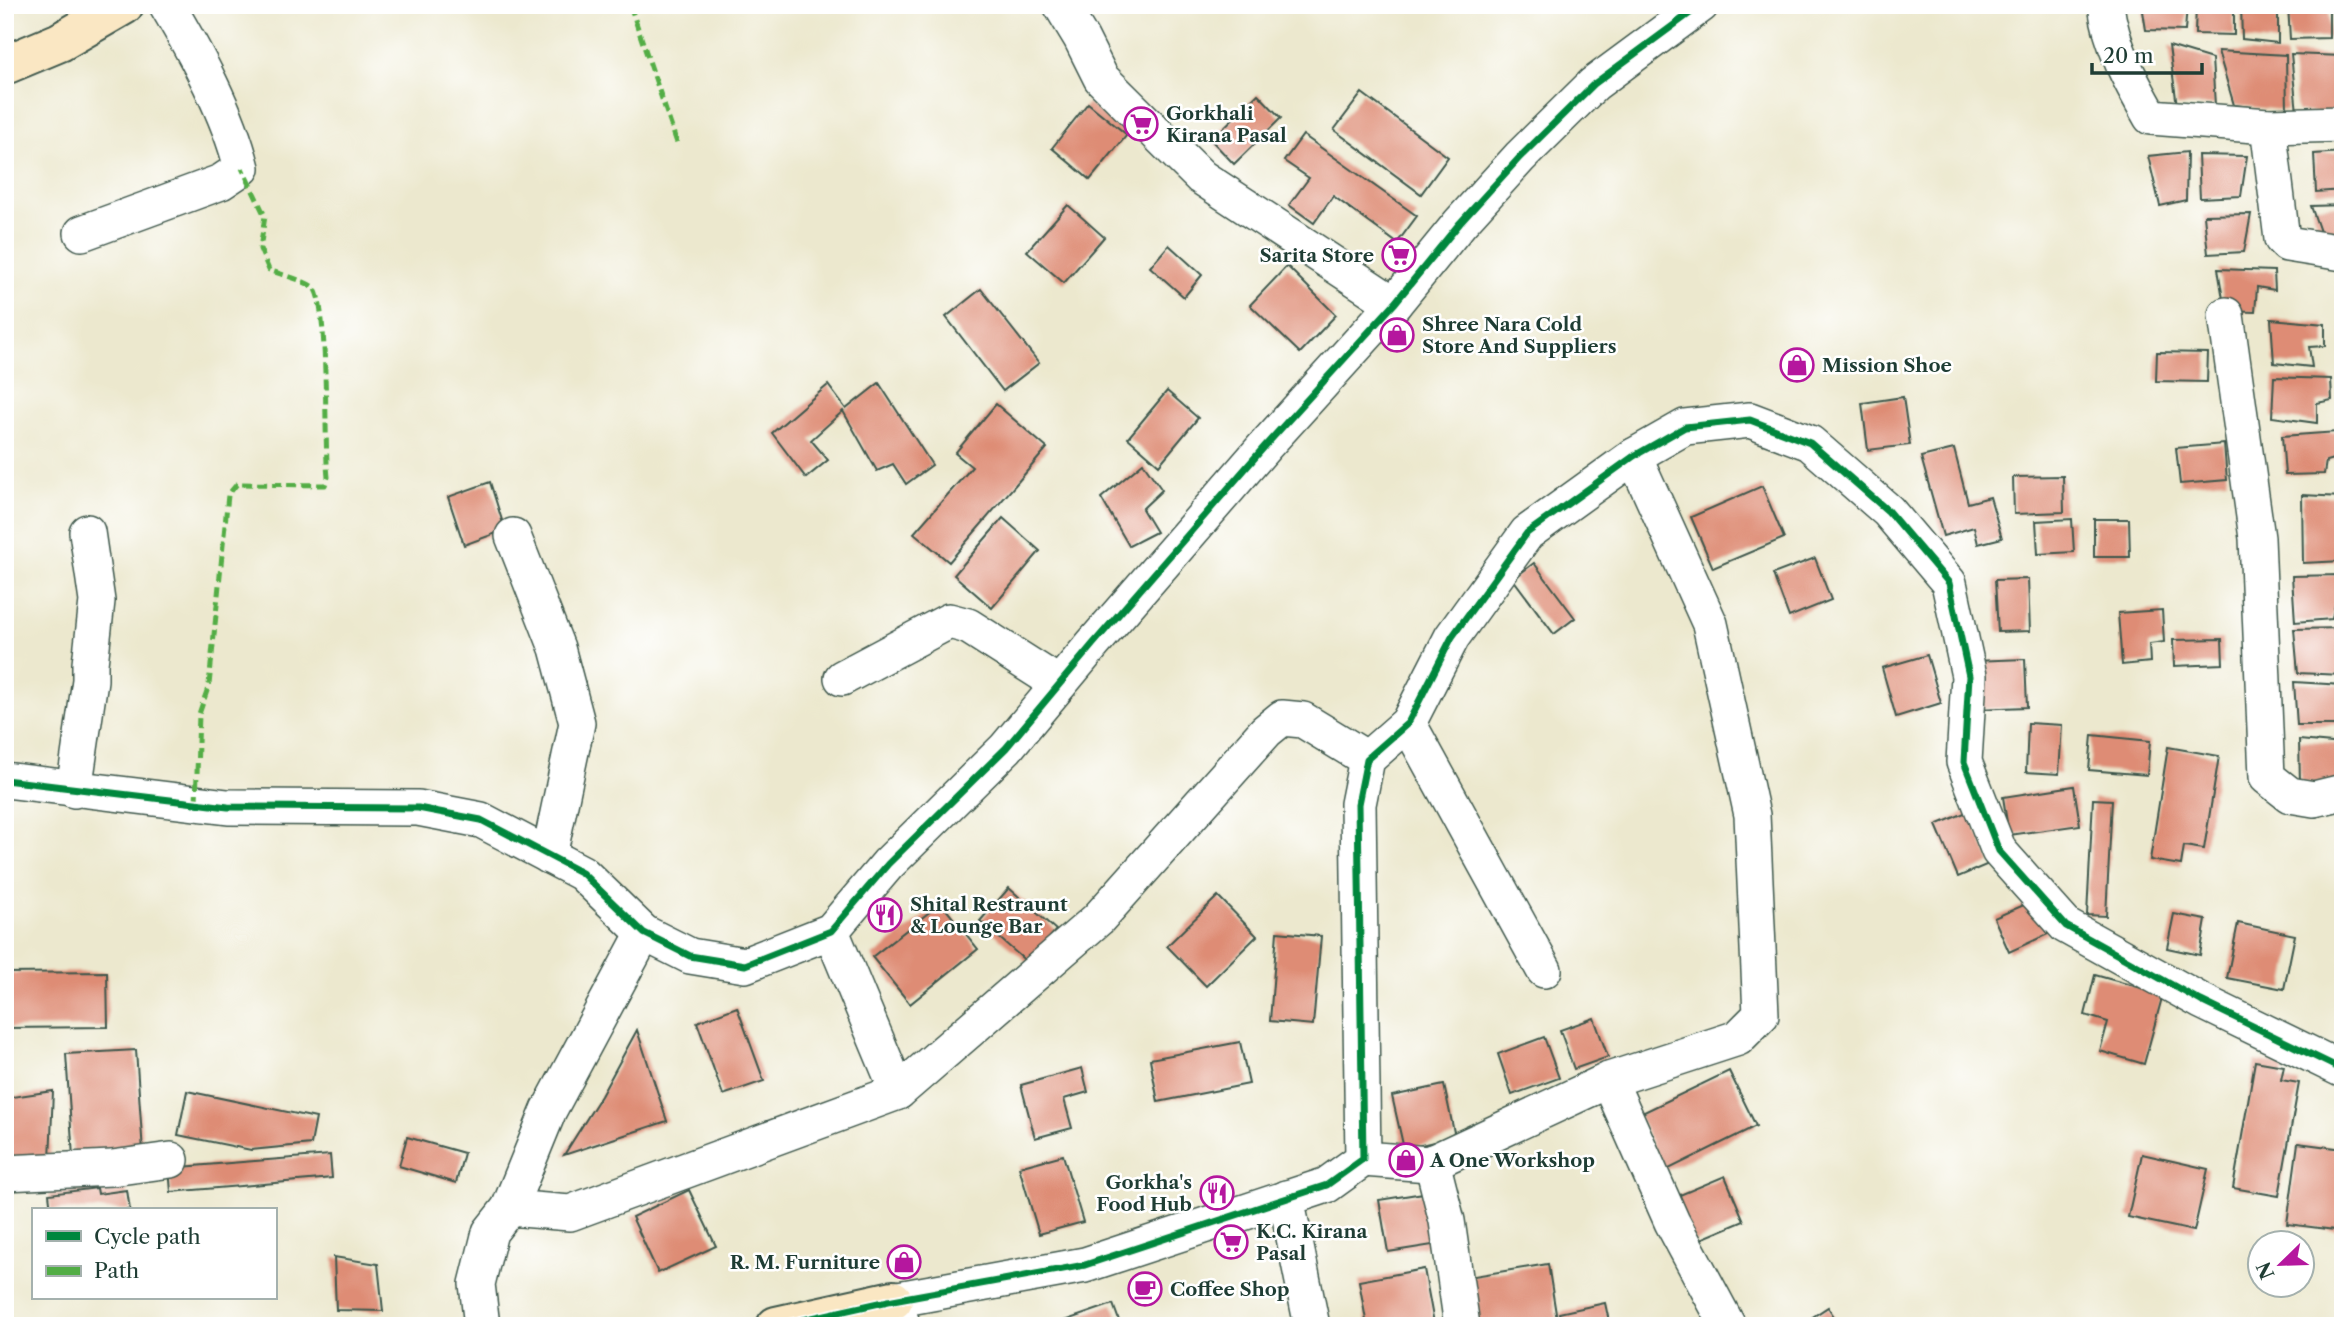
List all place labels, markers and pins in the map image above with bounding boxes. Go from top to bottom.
place label: Gorkhali Kirana Pasal [1166,102,1287,147]
supermarket icon: Gorkhali Kirana Pasal [1122,105,1160,143]
supermarket icon: Sarita Store [1380,236,1418,274]
place label: Sarita Store [1259,244,1374,267]
place label: Shree Nara Cold Store And Suppliers [1422,313,1617,358]
shop icon: Shree Nara Cold Store And Suppliers [1378,316,1416,354]
shop icon: Mission Shoe [1778,346,1816,384]
place label: Mission Shoe [1822,354,1952,377]
place label: Shital Restraunt & Lounge Bar [910,893,1068,938]
restaurant icon: Shital Restraunt & Lounge Bar [866,896,904,934]
shop icon: A One Workshop [1387,1141,1425,1179]
place label: A One Workshop [1429,1149,1595,1172]
place label: Gorkha's Food Hub [1096,1171,1192,1216]
restaurant icon: Gorkha's Food Hub [1198,1174,1236,1212]
place label: K.C. Kirana Pasal [1256,1220,1368,1265]
supermarket icon: K.C. Kirana Pasal [1212,1223,1250,1261]
shop icon: R. M. Furniture [885,1243,923,1281]
place label: R. M. Furniture [730,1251,880,1274]
cafe icon: Coffee Shop [1126,1270,1164,1308]
place label: Coffee Shop [1170,1278,1290,1301]

